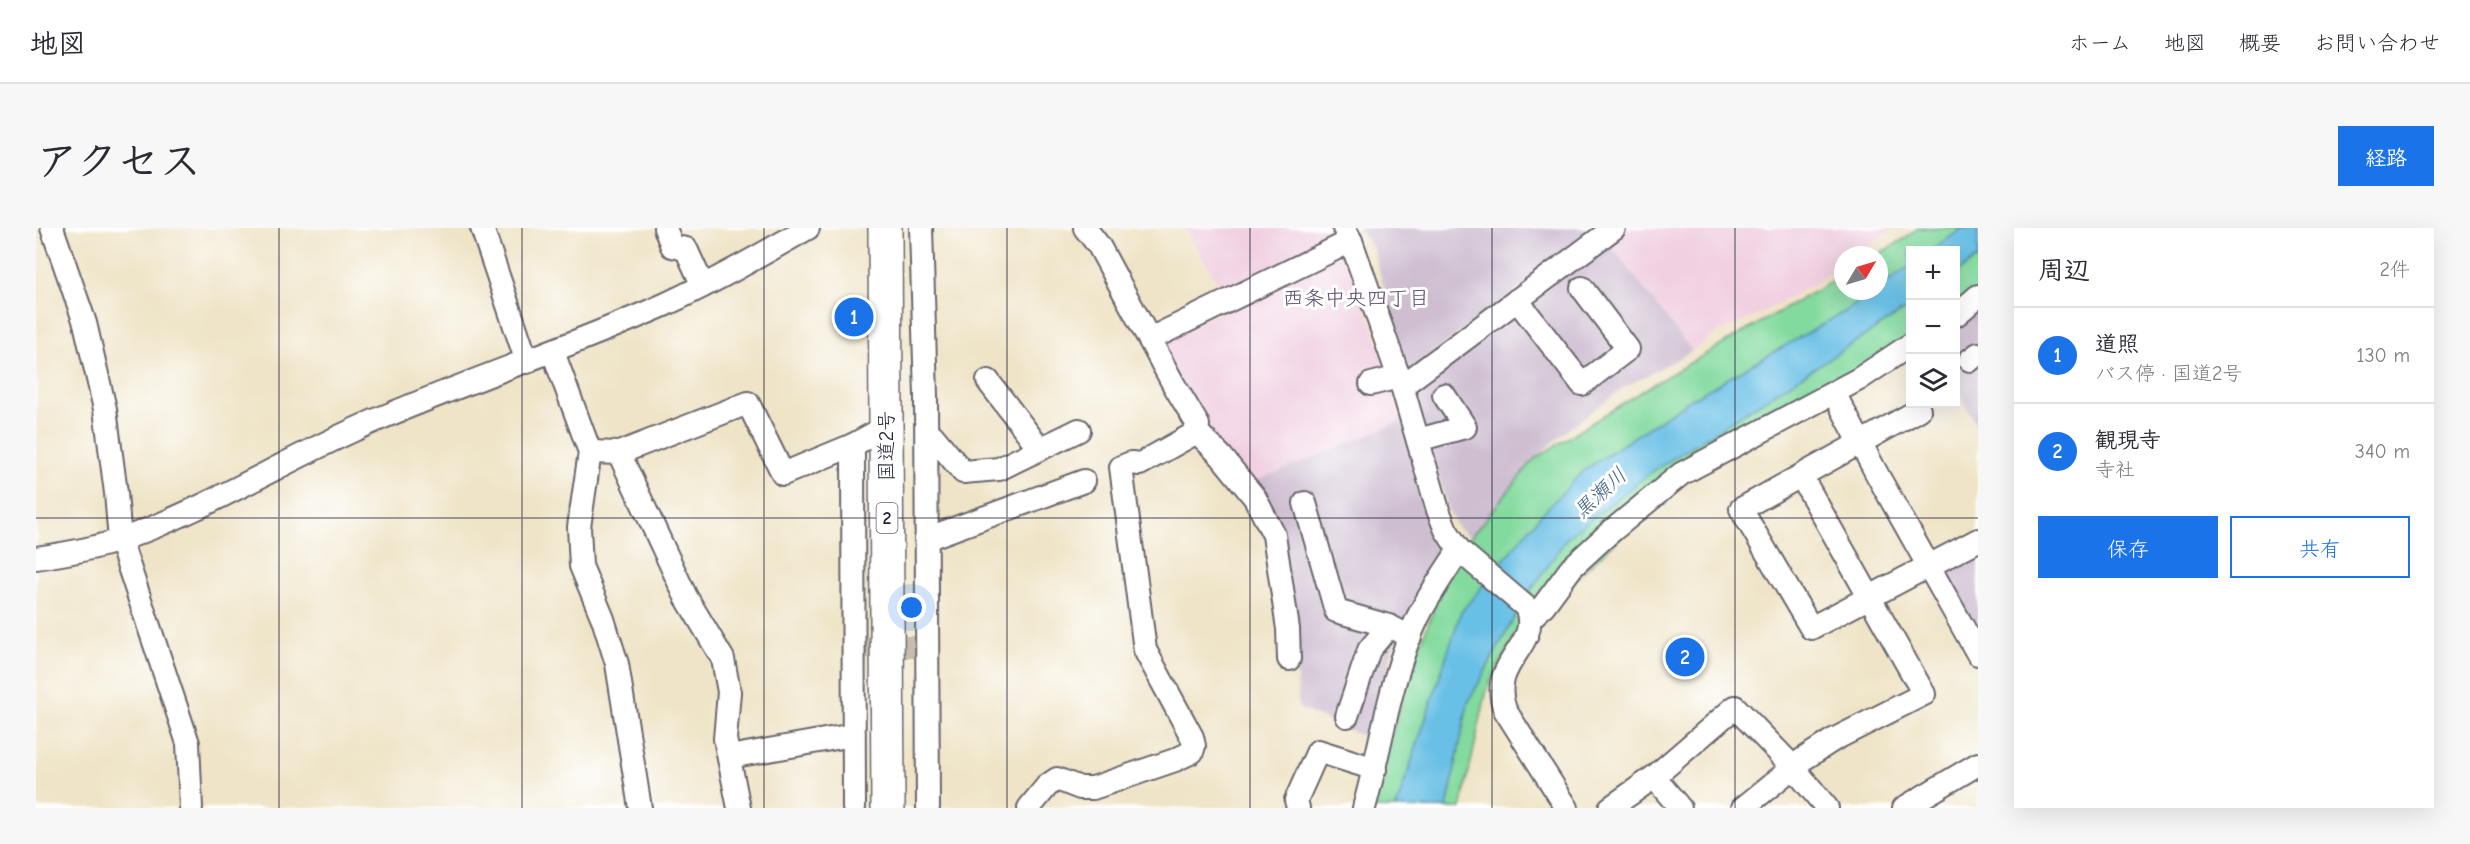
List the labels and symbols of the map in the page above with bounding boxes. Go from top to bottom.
north arrow [1834,246,1888,300]
district label: 西条中央四丁目 [1283,286,1430,310]
pin: 1 [834,294,874,340]
street label: 国道2号 [875,411,898,481]
water label: 黒瀬川 [1569,463,1631,523]
road number: 2 [876,503,898,533]
your location [897,593,926,622]
pin: 2 [1666,634,1704,680]

